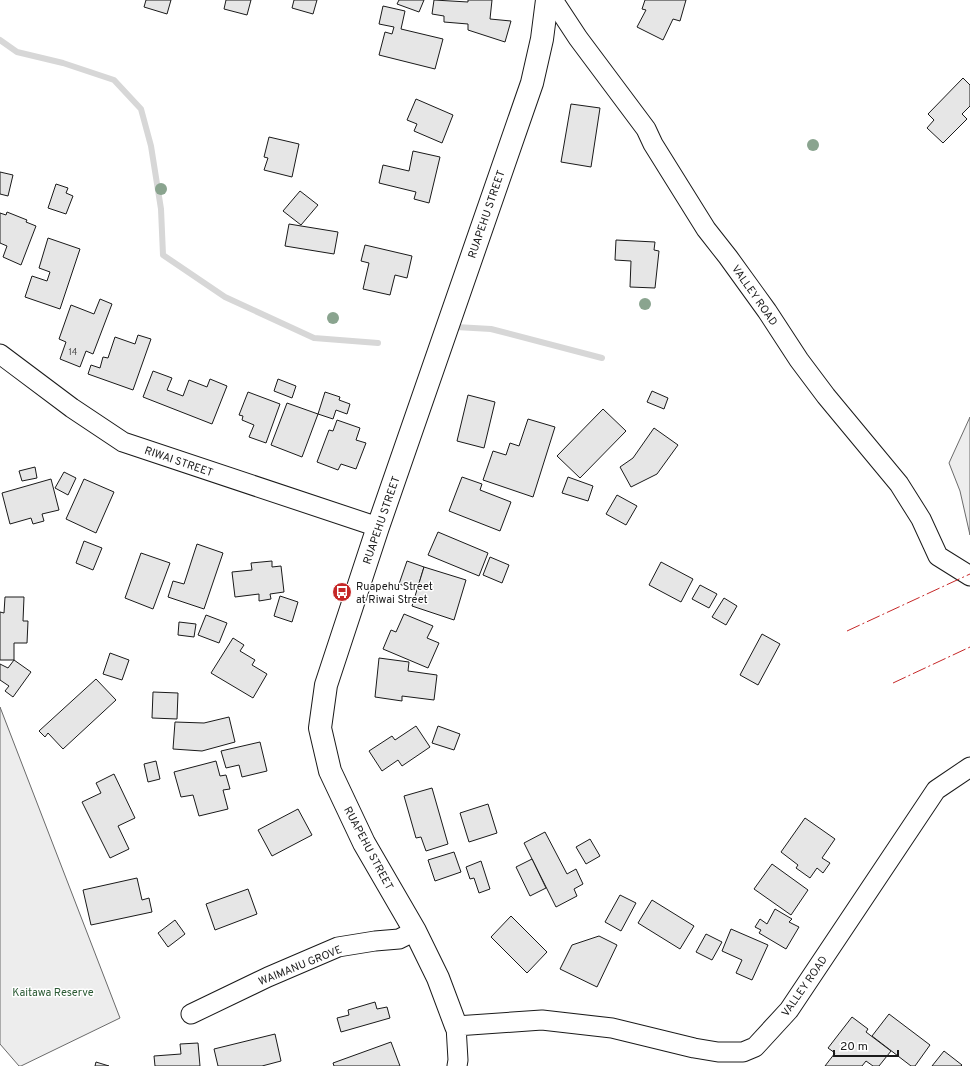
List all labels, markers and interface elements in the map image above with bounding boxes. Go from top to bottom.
street label: RUAPEHU STREET [465,168,509,260]
street label: VALLEY ROAD [728,262,780,329]
house number: 14 [69,347,78,358]
street label: RIWAI STREET [143,444,215,480]
street label: RUAPEHU STREET [360,474,404,566]
place label: Ruapehu Street at Riwai Street [356,580,433,607]
bus stop icon: Ruapehu Street at Riwai Street [331,581,353,603]
street label: RUAPEHU STREET [340,804,396,893]
street label: WAIMANU GROVE [257,943,344,989]
street label: VALLEY ROAD [779,953,831,1020]
park label: Kaitawa Reserve [12,986,94,1000]
scale bar [834,1032,898,1058]
text: 20 m [840,1039,868,1055]

